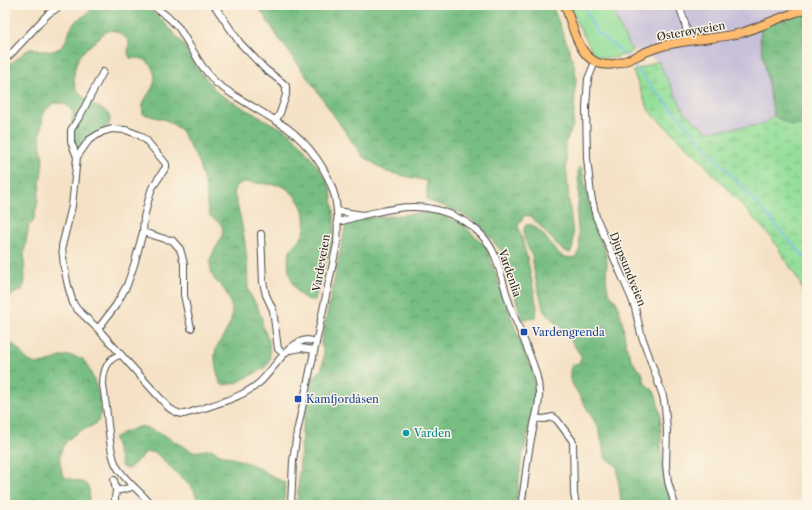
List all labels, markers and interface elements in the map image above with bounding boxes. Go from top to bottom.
street label: Østerøyveien [656,18,726,44]
street label: Djupsundveien [607,230,649,308]
street label: Vardeveien [309,233,333,294]
street label: Vardenlia [495,246,525,299]
place label: Vardengrenda [531,325,605,339]
marker: Vardengrenda [519,327,529,337]
place label: Kamfjordåsen [306,392,379,406]
marker: Kamfjordåsen [293,394,303,404]
place label: Varden [413,426,451,440]
marker: Varden [401,428,411,438]

